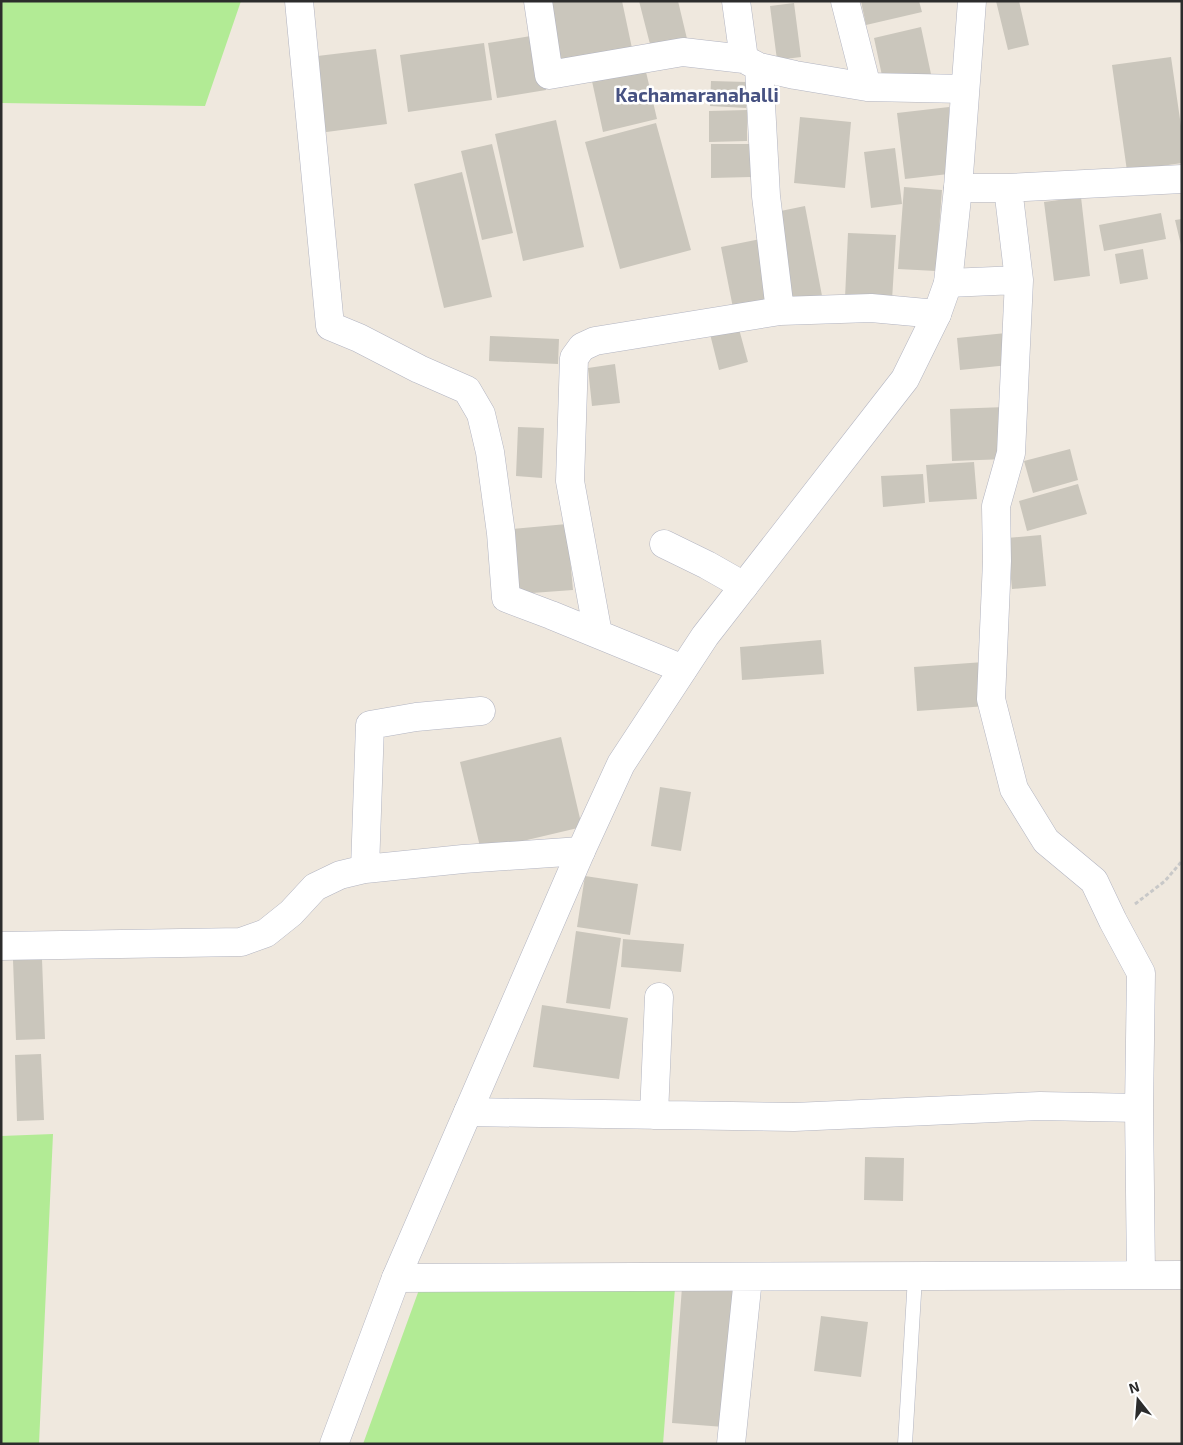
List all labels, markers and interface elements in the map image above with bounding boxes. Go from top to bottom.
district label: Kachamaranahalli [615,83,779,106]
north arrow [1113,1375,1163,1425]
text: N [1127,1377,1141,1397]

